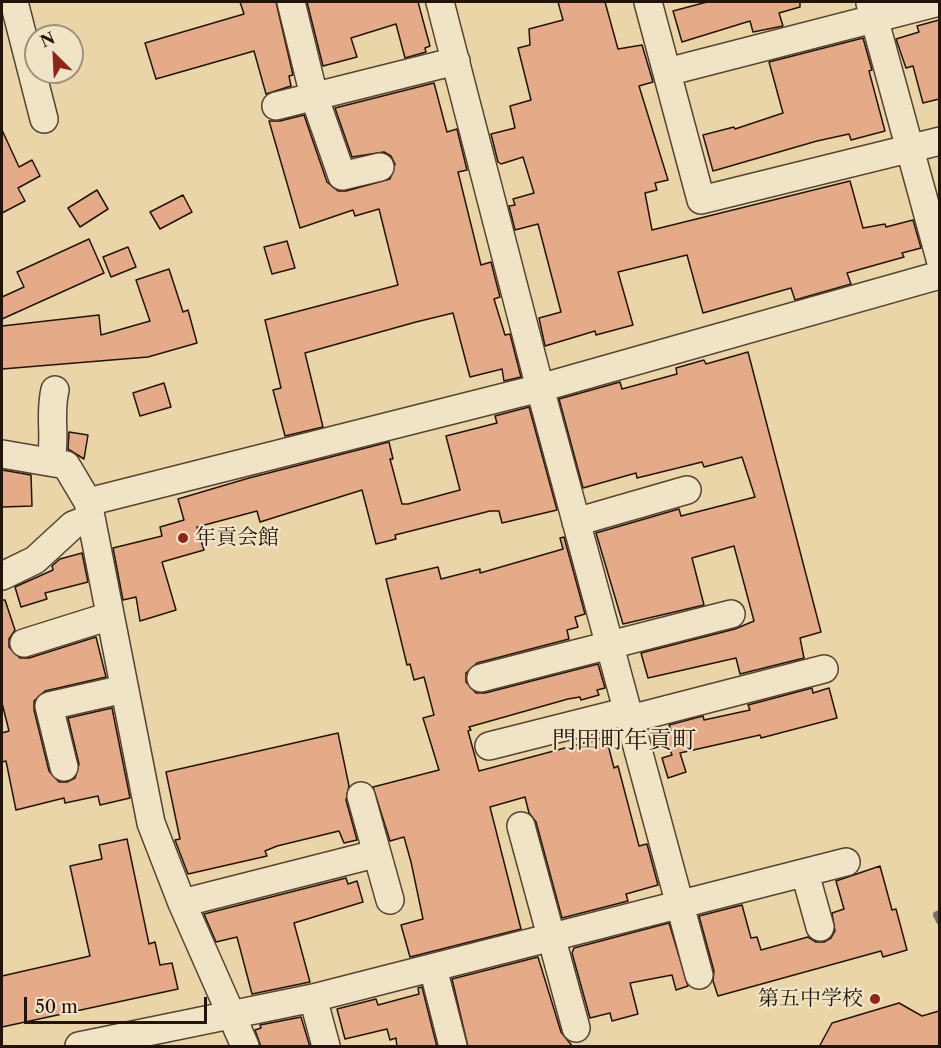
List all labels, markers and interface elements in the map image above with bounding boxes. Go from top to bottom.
north arrow [24,24,84,84]
text: N [37,27,58,51]
place label: 年貢会館 [195,525,279,551]
marker: 年貢会館 [176,531,190,545]
district label: 門田町年貢町 [552,727,696,755]
scale bar [27,985,210,1023]
place label: 第五中学校 [758,986,863,1012]
marker: 第五中学校 [868,992,882,1006]
text: 50 m [35,996,78,1018]

